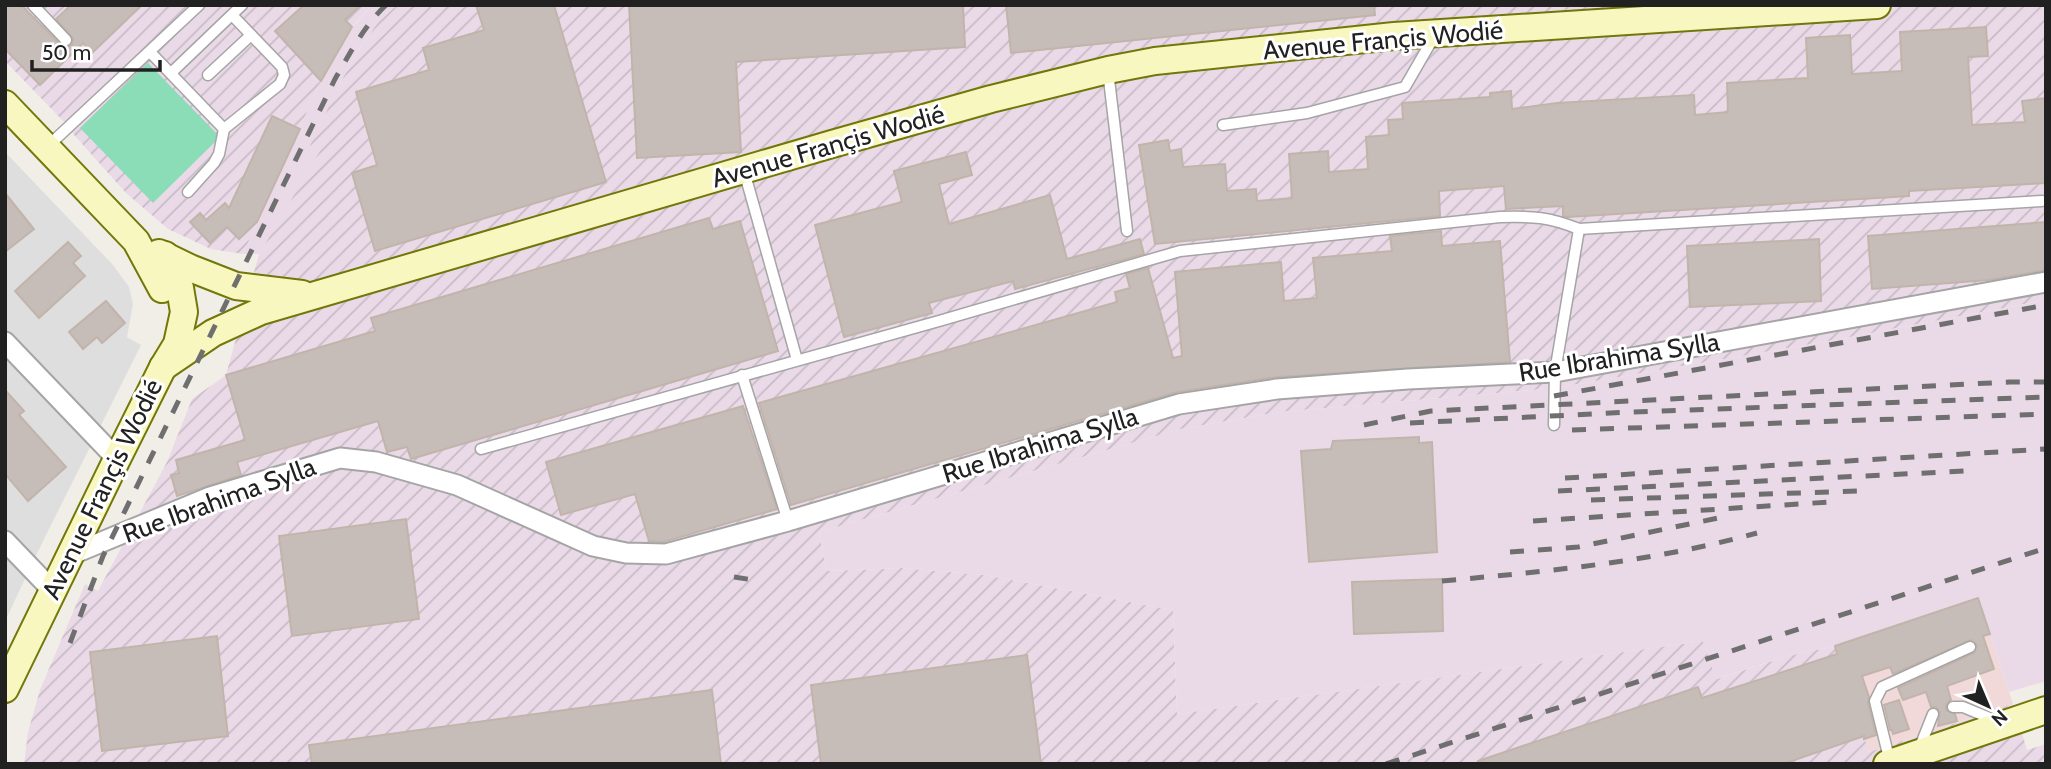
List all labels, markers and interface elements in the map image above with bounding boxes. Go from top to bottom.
street label: Avenue Françis Wodié [1262,14,1504,66]
scale bar [32,28,159,72]
text: 50 m [42,40,91,65]
street label: Avenue Françis Wodié [708,97,948,195]
street label: Rue Ibrahima Sylla [1516,325,1722,389]
street label: Avenue Françis Wodié [35,374,169,604]
street label: Rue Ibrahima Sylla [938,400,1142,490]
street label: Rue Ibrahima Sylla [118,450,320,550]
north arrow [1953,671,2023,741]
text: N [1987,705,2012,731]

